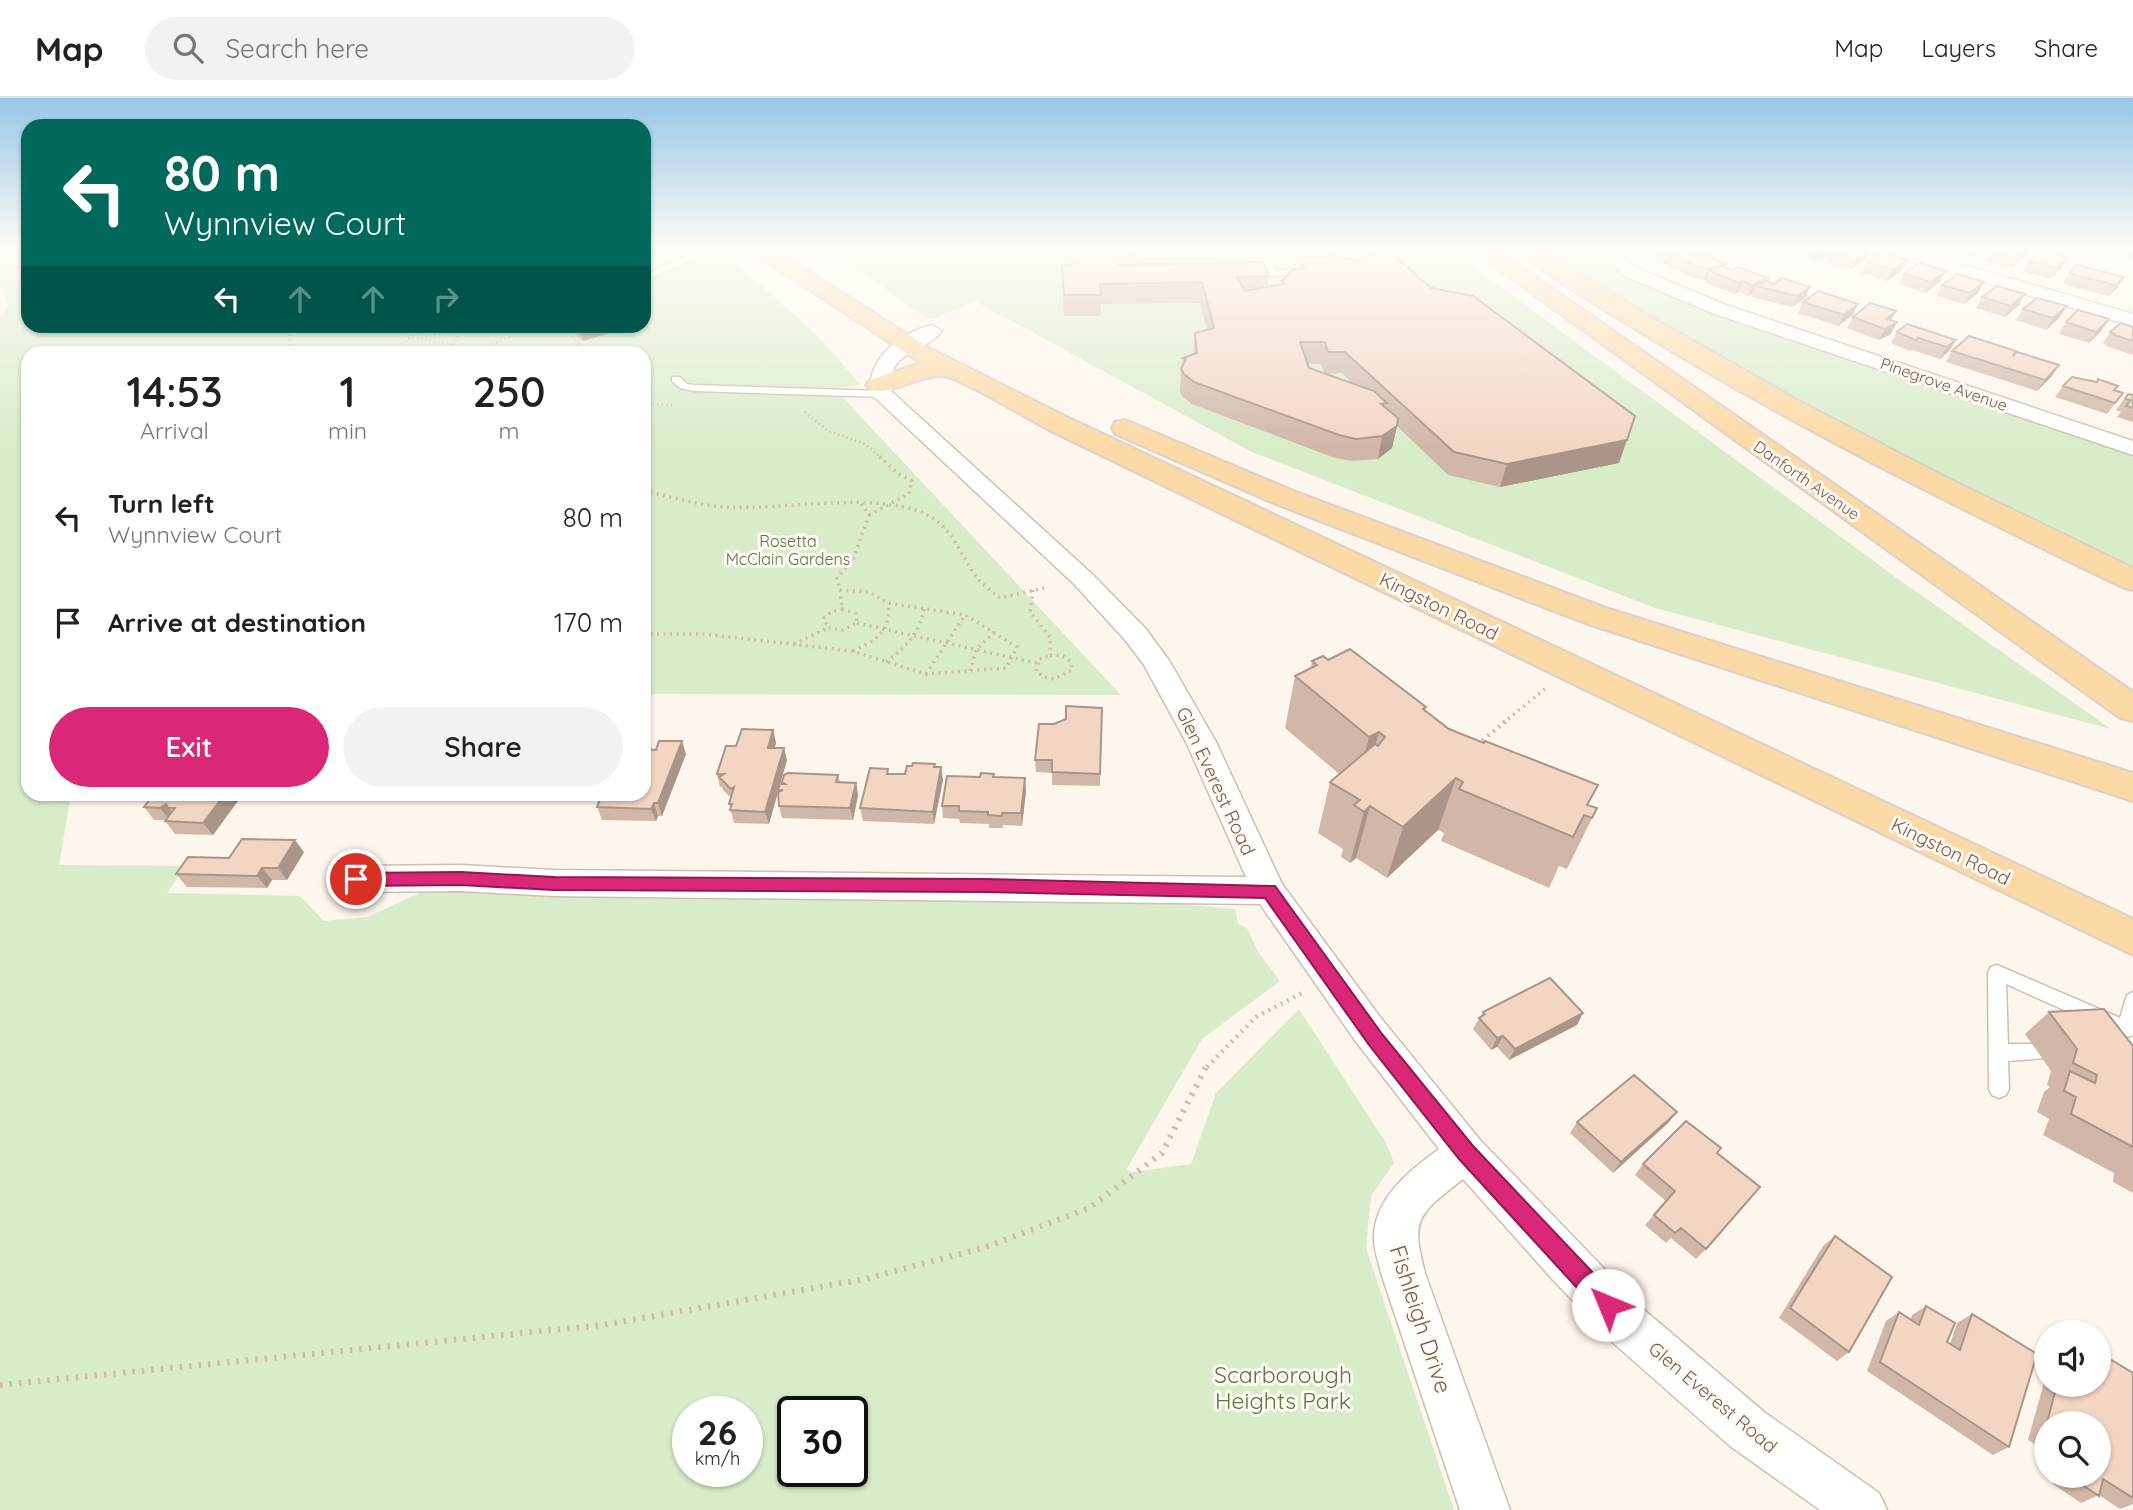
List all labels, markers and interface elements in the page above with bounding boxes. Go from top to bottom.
search box [145,17,635,80]
text: Map [35,28,103,69]
icon: search [169,29,207,67]
text: Search here [225,32,369,65]
text: Map [1834,33,1883,63]
text: Layers [1921,33,1996,63]
text: Share [2034,33,2098,63]
text: 80 m [164,142,280,203]
icon: left [49,147,140,238]
text: Wynnview Court [164,203,406,243]
icon: left [208,280,246,318]
icon: ahead [281,280,319,318]
icon: ahead [354,280,392,318]
icon: right [427,280,465,318]
street label: Pinegrove Avenue [1878,353,2010,415]
text: 14:53 [126,365,223,418]
text: 1 [340,365,356,418]
text: 250 [473,365,546,418]
text: Arrival [140,416,209,445]
text: min [328,416,367,445]
text: m [499,416,520,445]
street label: Danforth Avenue [1750,436,1864,524]
text: Turn left [108,487,215,520]
icon: left [49,499,87,537]
text: 80 m [563,501,623,534]
text: Wynnview Court [108,520,282,549]
park label: Rosetta McClain Gardens [726,531,850,569]
street label: Kingston Road [1376,567,1502,645]
icon: arrive [49,604,87,642]
text: Arrive at destination [108,606,366,639]
text: 170 m [554,606,623,639]
street label: Glen Everest Road [1171,703,1261,859]
button: Exit [49,707,329,787]
button: Share [343,707,623,787]
street label: Kingston Road [1888,812,2014,890]
pin [326,849,386,909]
icon: arrive [337,860,375,898]
street label: Fishleigh Drive [1383,1241,1459,1397]
position arrow [1571,1268,1645,1342]
map controls [2034,1320,2111,1488]
button: sound [2034,1320,2111,1397]
street label: Glen Everest Road [1644,1336,1782,1458]
park label: Scarborough Heights Park [1214,1360,1352,1415]
speed limit sign: 30 [777,1396,868,1487]
text: 26 [698,1410,737,1454]
button: search [2034,1411,2111,1488]
text: km/h [695,1447,740,1470]

